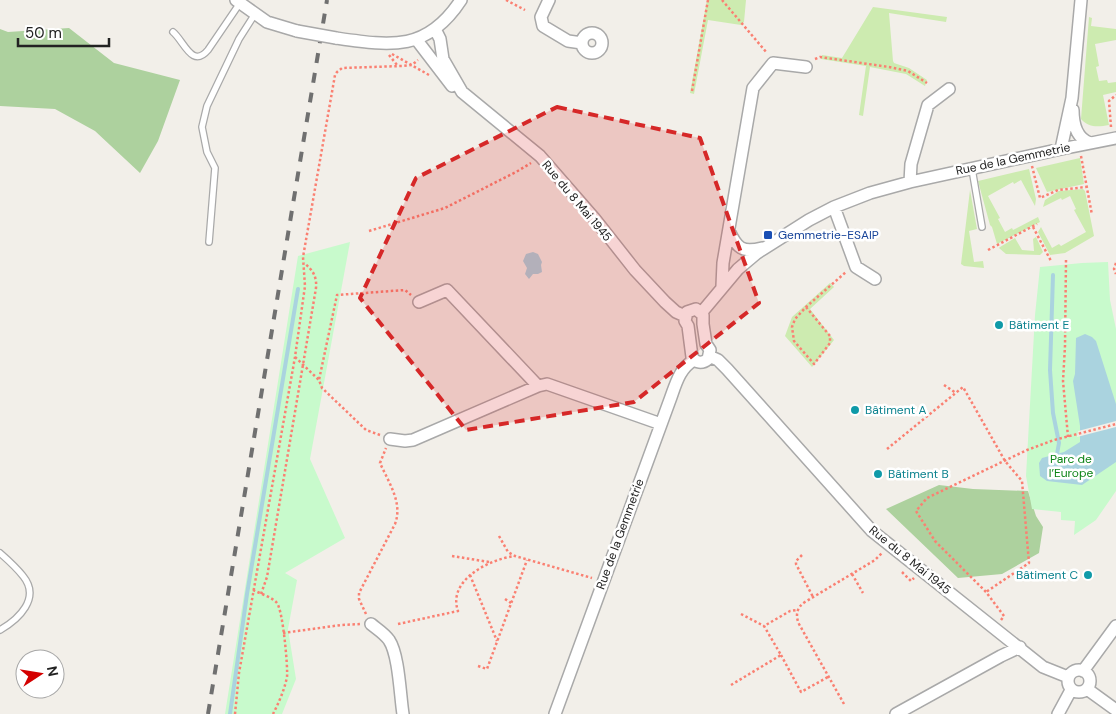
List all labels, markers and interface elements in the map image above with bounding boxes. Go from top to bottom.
scale bar [18,15,109,47]
text: 50 m [25,23,62,43]
street label: Rue de la Gemmetrie [954,139,1072,179]
street label: Rue du 8 Mai 1945 [539,157,615,245]
place label: Gemmetrie-ESAIP [778,227,879,243]
marker: Gemmetrie-ESAIP [762,229,774,241]
place label: Bâtiment E [1009,317,1069,333]
marker: Bâtiment E [993,319,1005,331]
place label: Bâtiment A [865,402,926,418]
marker: Bâtiment A [849,404,861,416]
park label: Parc de l’Europe [1049,451,1093,481]
place label: Bâtiment B [888,466,949,482]
marker: Bâtiment B [872,468,884,480]
street label: Rue de la Gemmetrie [593,476,648,592]
street label: Rue du 8 Mai 1945 [866,522,954,598]
place label: Bâtiment C [1016,567,1078,583]
marker: Bâtiment C [1082,569,1094,581]
north arrow [15,649,65,699]
text: N [43,664,63,678]

